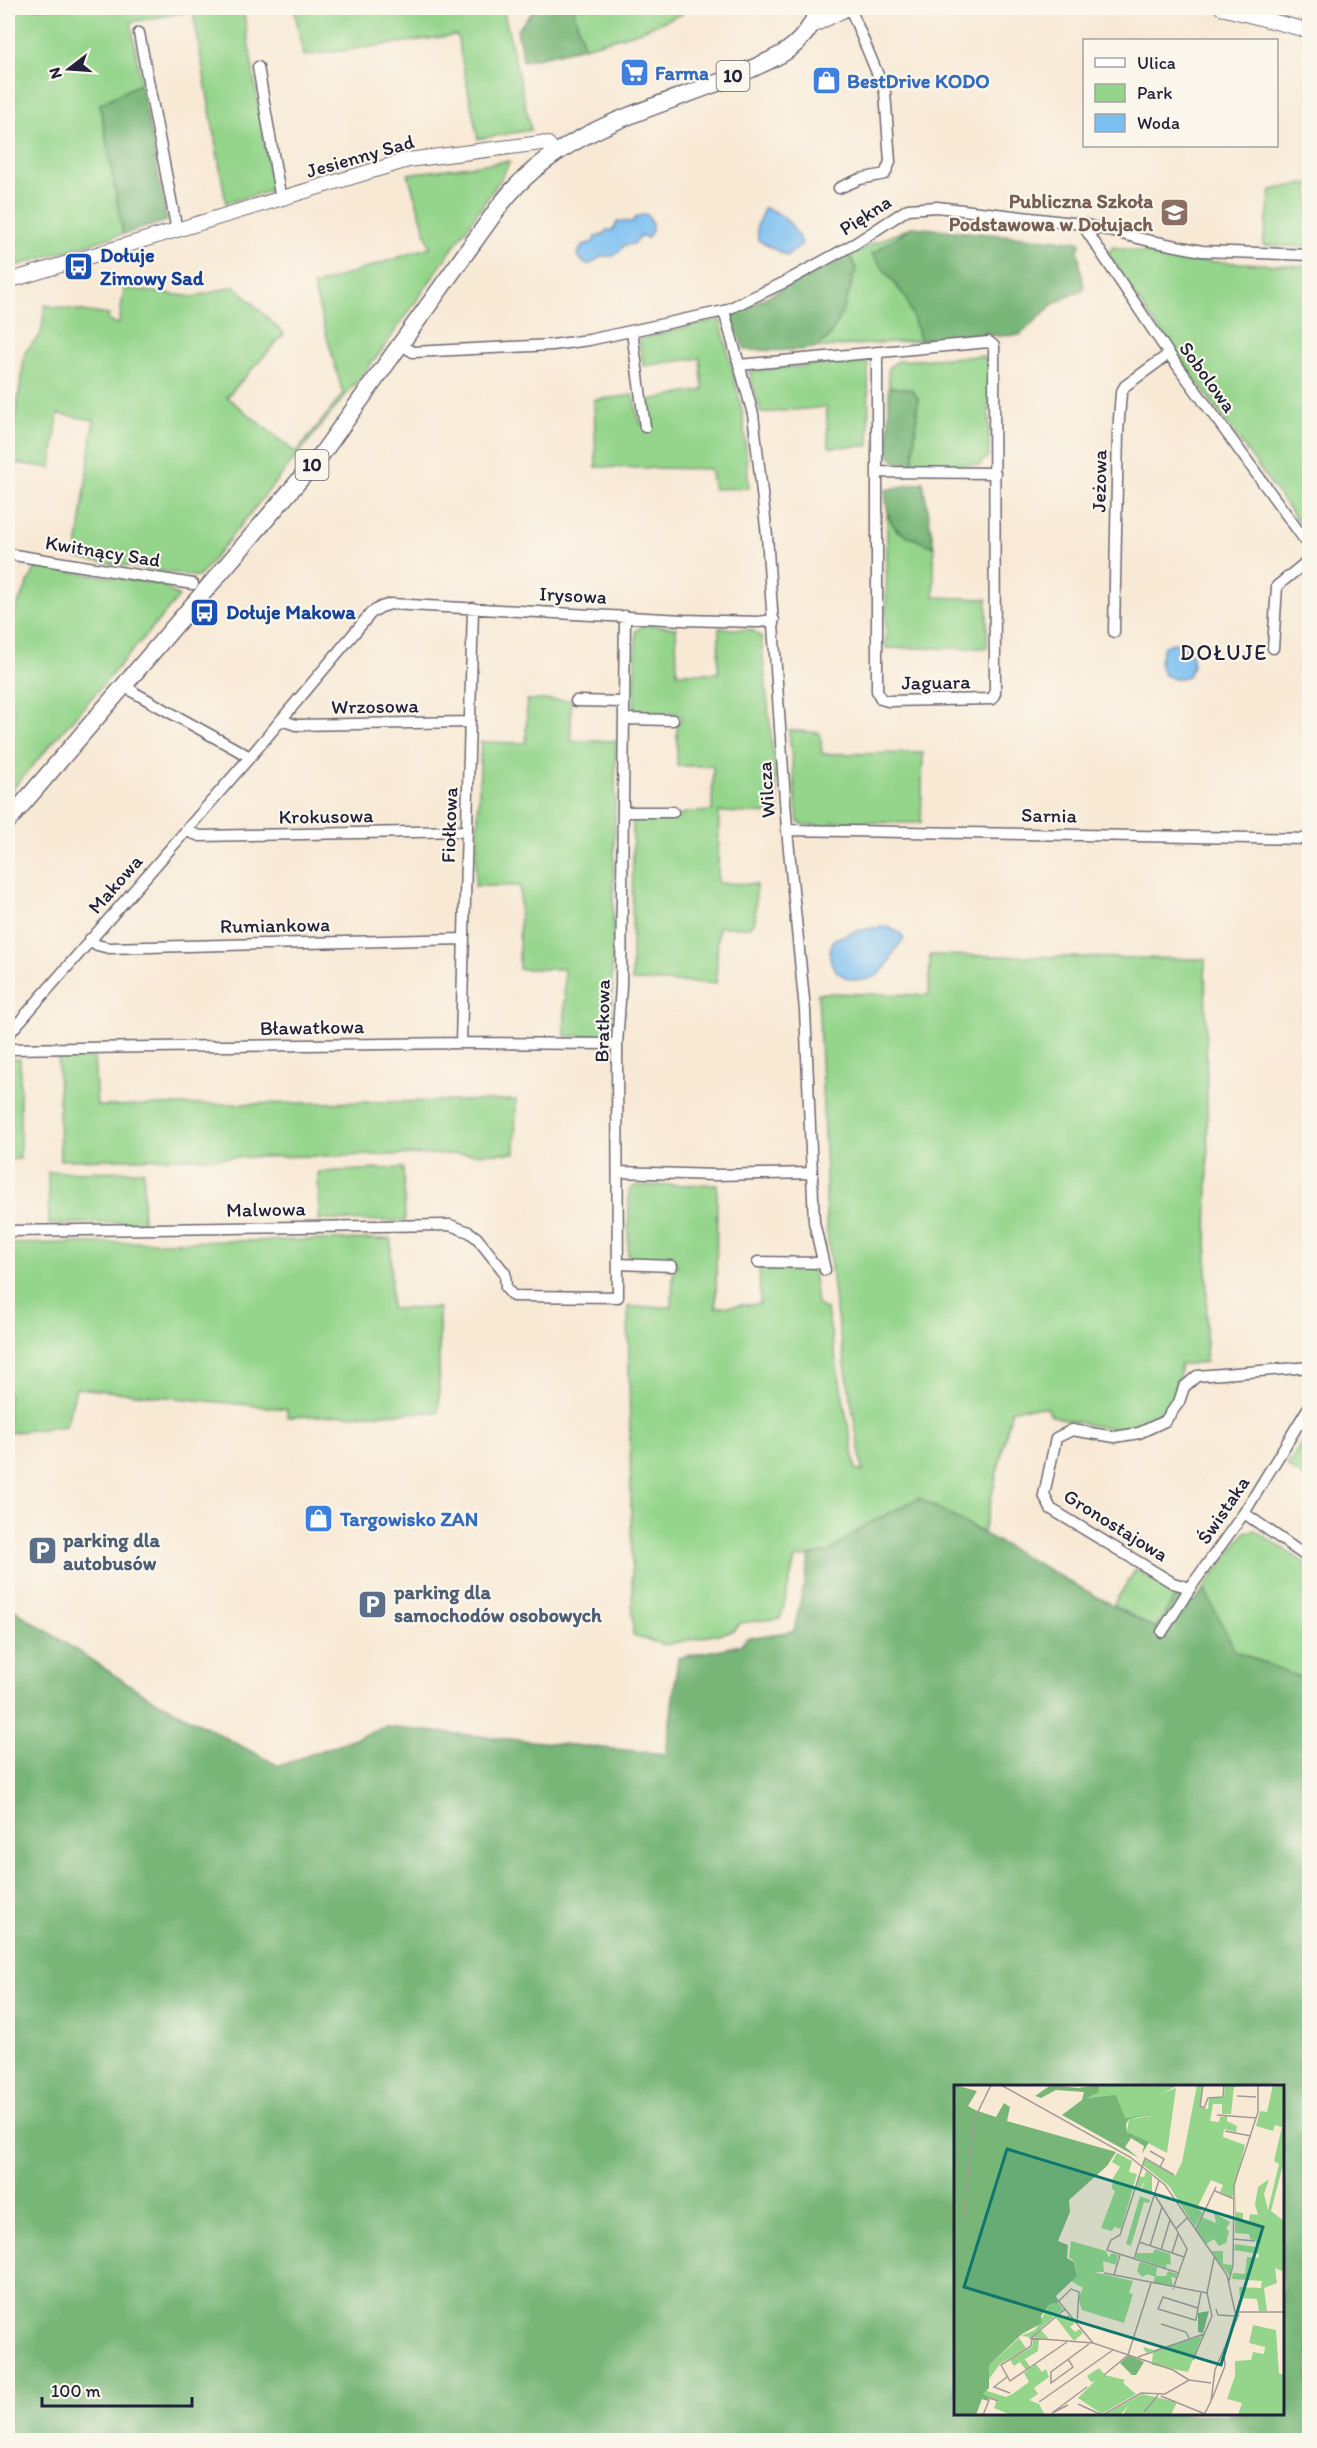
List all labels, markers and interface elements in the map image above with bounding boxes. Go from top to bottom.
north arrow [39,39,99,99]
legend [1083,39,1278,147]
text: Ulica [1137,52,1176,74]
supermarket icon: Farma [618,57,650,89]
place label: Farma [655,61,709,85]
road number: 10 [716,61,750,91]
text: N [44,65,66,81]
shop icon: BestDrive KODO [810,65,842,97]
place label: BestDrive KODO [847,69,990,93]
text: Park [1137,82,1172,104]
text: Woda [1137,112,1180,134]
street label: Jesienny Sad [303,129,417,183]
street label: Piękna [835,189,896,241]
place label: Publiczna Szkoła Podstawowa w Dołujach [949,189,1153,237]
school or university icon: Publiczna Szkoła Podstawowa w Dołujach [1158,196,1190,228]
place label: Dołuje Zimowy Sad [100,243,205,291]
bus stop icon: Dołuje Zimowy Sad [63,250,95,282]
street label: Sobolowa [1174,337,1242,418]
street label: Jeżowa [1086,449,1112,513]
road number: 10 [296,450,328,480]
street label: Kwitnący Sad [44,530,162,572]
street label: Irysowa [539,581,607,609]
bus stop icon: Dołuje Makowa [189,596,221,628]
place label: Dołuje Makowa [226,600,356,625]
district label: DOŁUJE [1180,639,1268,666]
street label: Jaguara [901,669,971,695]
street label: Wrzosowa [331,693,420,719]
street label: Wilcza [752,761,780,819]
street label: Fiołkowa [436,786,462,863]
street label: Krokusowa [278,803,374,829]
street label: Sarnia [1021,803,1078,827]
street label: Makowa [83,849,148,919]
street label: Rumiankowa [220,912,330,938]
street label: Bratkowa [589,979,615,1063]
street label: Bławatkowa [260,1014,365,1040]
street label: Malwowa [226,1196,307,1222]
street label: Świstaka [1192,1471,1255,1549]
street label: Gronostajowa [1059,1483,1173,1567]
shop icon: Targowisko ZAN [303,1503,335,1535]
place label: Targowisko ZAN [339,1507,478,1532]
place label: parking dla autobusów [62,1528,160,1575]
parking icon: parking dla autobusów [26,1535,58,1567]
place label: parking dla samochodów osobowych [393,1580,602,1628]
parking icon: parking dla samochodów osobowych [357,1588,389,1620]
inset map [954,2085,1284,2415]
scale bar [42,2370,192,2408]
text: 100 m [51,2380,101,2402]

